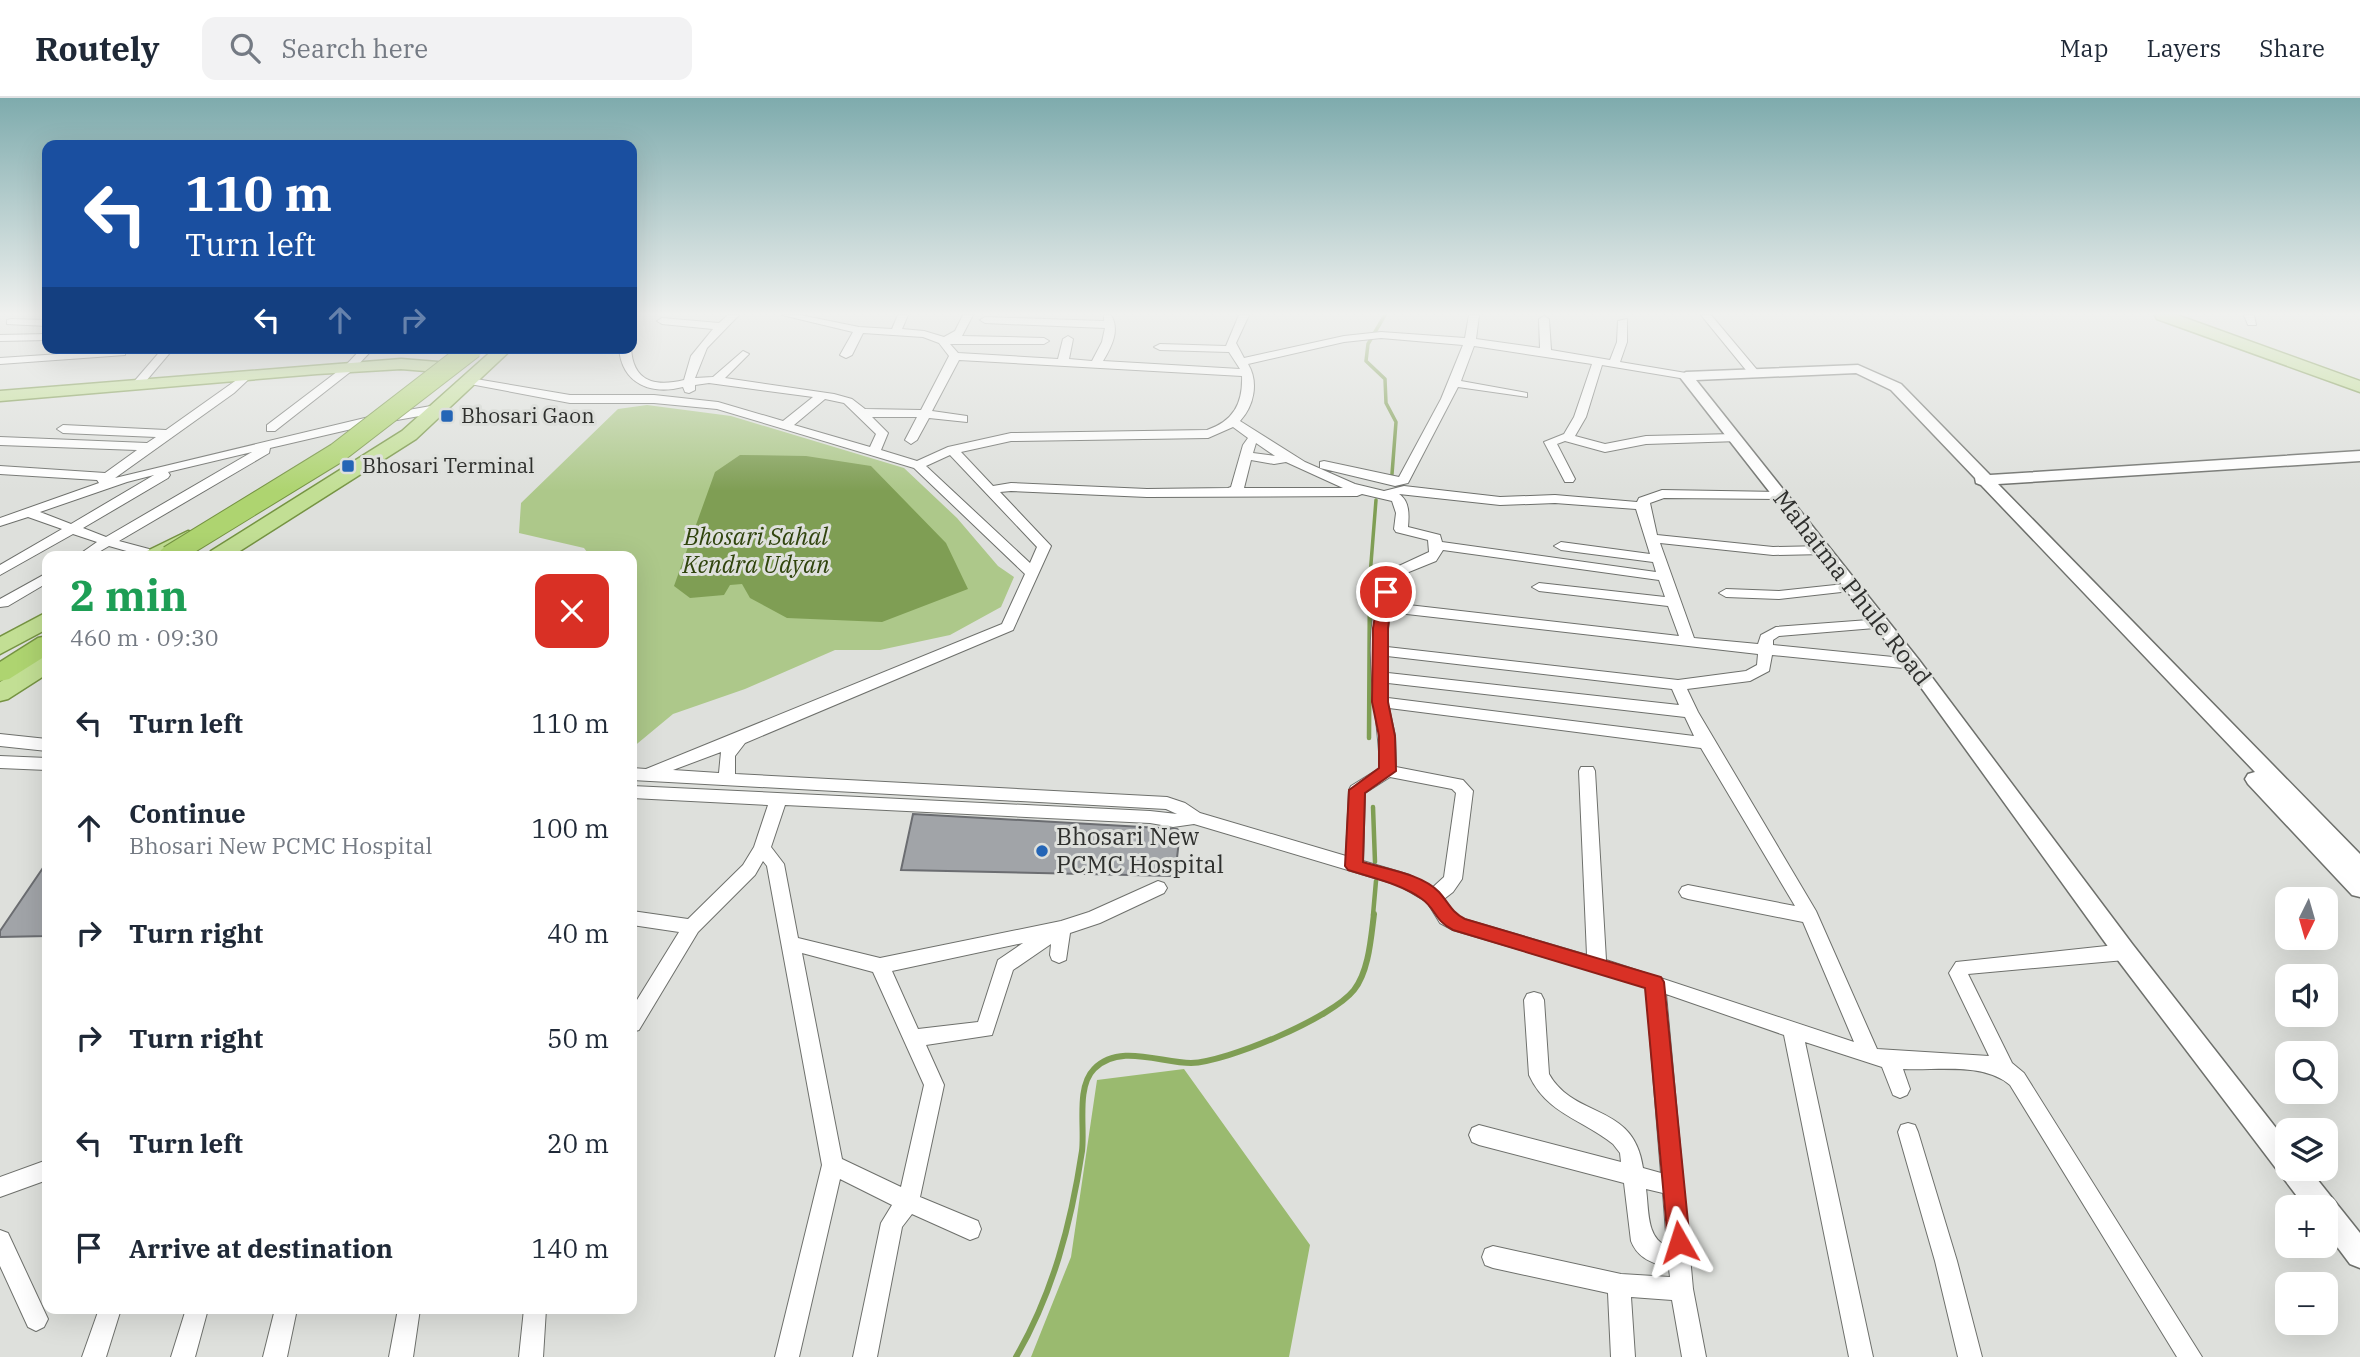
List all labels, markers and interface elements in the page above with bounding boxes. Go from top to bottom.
search box [202,17,692,80]
text: Routely [35,27,160,70]
icon: search [226,29,264,67]
text: Search here [282,31,428,65]
text: Map [2060,32,2108,64]
text: Layers [2146,32,2221,64]
text: Share [2259,32,2325,64]
text: 110 m [185,161,332,224]
icon: left [70,168,161,259]
text: Turn left [185,223,316,265]
icon: left [248,301,286,339]
icon: ahead [321,301,359,339]
icon: right [394,301,432,339]
place label: Bhosari Gaon [461,401,595,429]
marker: Bhosari Gaon [439,408,455,424]
place label: Bhosari Terminal [362,451,535,479]
marker: Bhosari Terminal [340,458,356,474]
street label: Mahatma Phule Road [1766,483,1939,692]
park label: Bhosari Sahal Kendra Udyan [681,520,830,580]
pin [1356,562,1416,622]
text: 2 min [70,568,188,623]
icon: arrive [1367,573,1405,611]
button: close [535,574,609,648]
text: 460 m · 09:30 [70,622,219,652]
icon: left [70,704,108,742]
text: Turn left [129,706,243,740]
text: 110 m [531,706,609,740]
text: Continue [129,796,246,830]
icon: ahead [70,809,108,847]
text: 100 m [531,811,609,845]
place label: Bhosari New PCMC Hospital [1056,820,1224,880]
text: Bhosari New PCMC Hospital [129,830,432,860]
marker: Bhosari New PCMC Hospital [1034,843,1050,859]
north arrow [2275,887,2338,950]
map controls [2275,887,2338,1335]
icon: right [70,914,108,952]
text: Turn right [129,916,263,950]
text: 40 m [547,916,609,950]
button: sound [2275,964,2338,1027]
icon: right [70,1019,108,1057]
text: Turn right [129,1021,263,1055]
text: 50 m [547,1021,609,1055]
button: search [2275,1041,2338,1104]
button: layers [2275,1118,2338,1181]
icon: left [70,1124,108,1162]
text: Turn left [129,1126,243,1160]
text: 20 m [547,1126,609,1160]
button: + [2275,1195,2338,1258]
position arrow [1642,1205,1716,1279]
icon: arrive [70,1229,108,1267]
text: Arrive at destination [129,1231,393,1265]
text: 140 m [531,1231,609,1265]
button: − [2275,1272,2338,1335]

